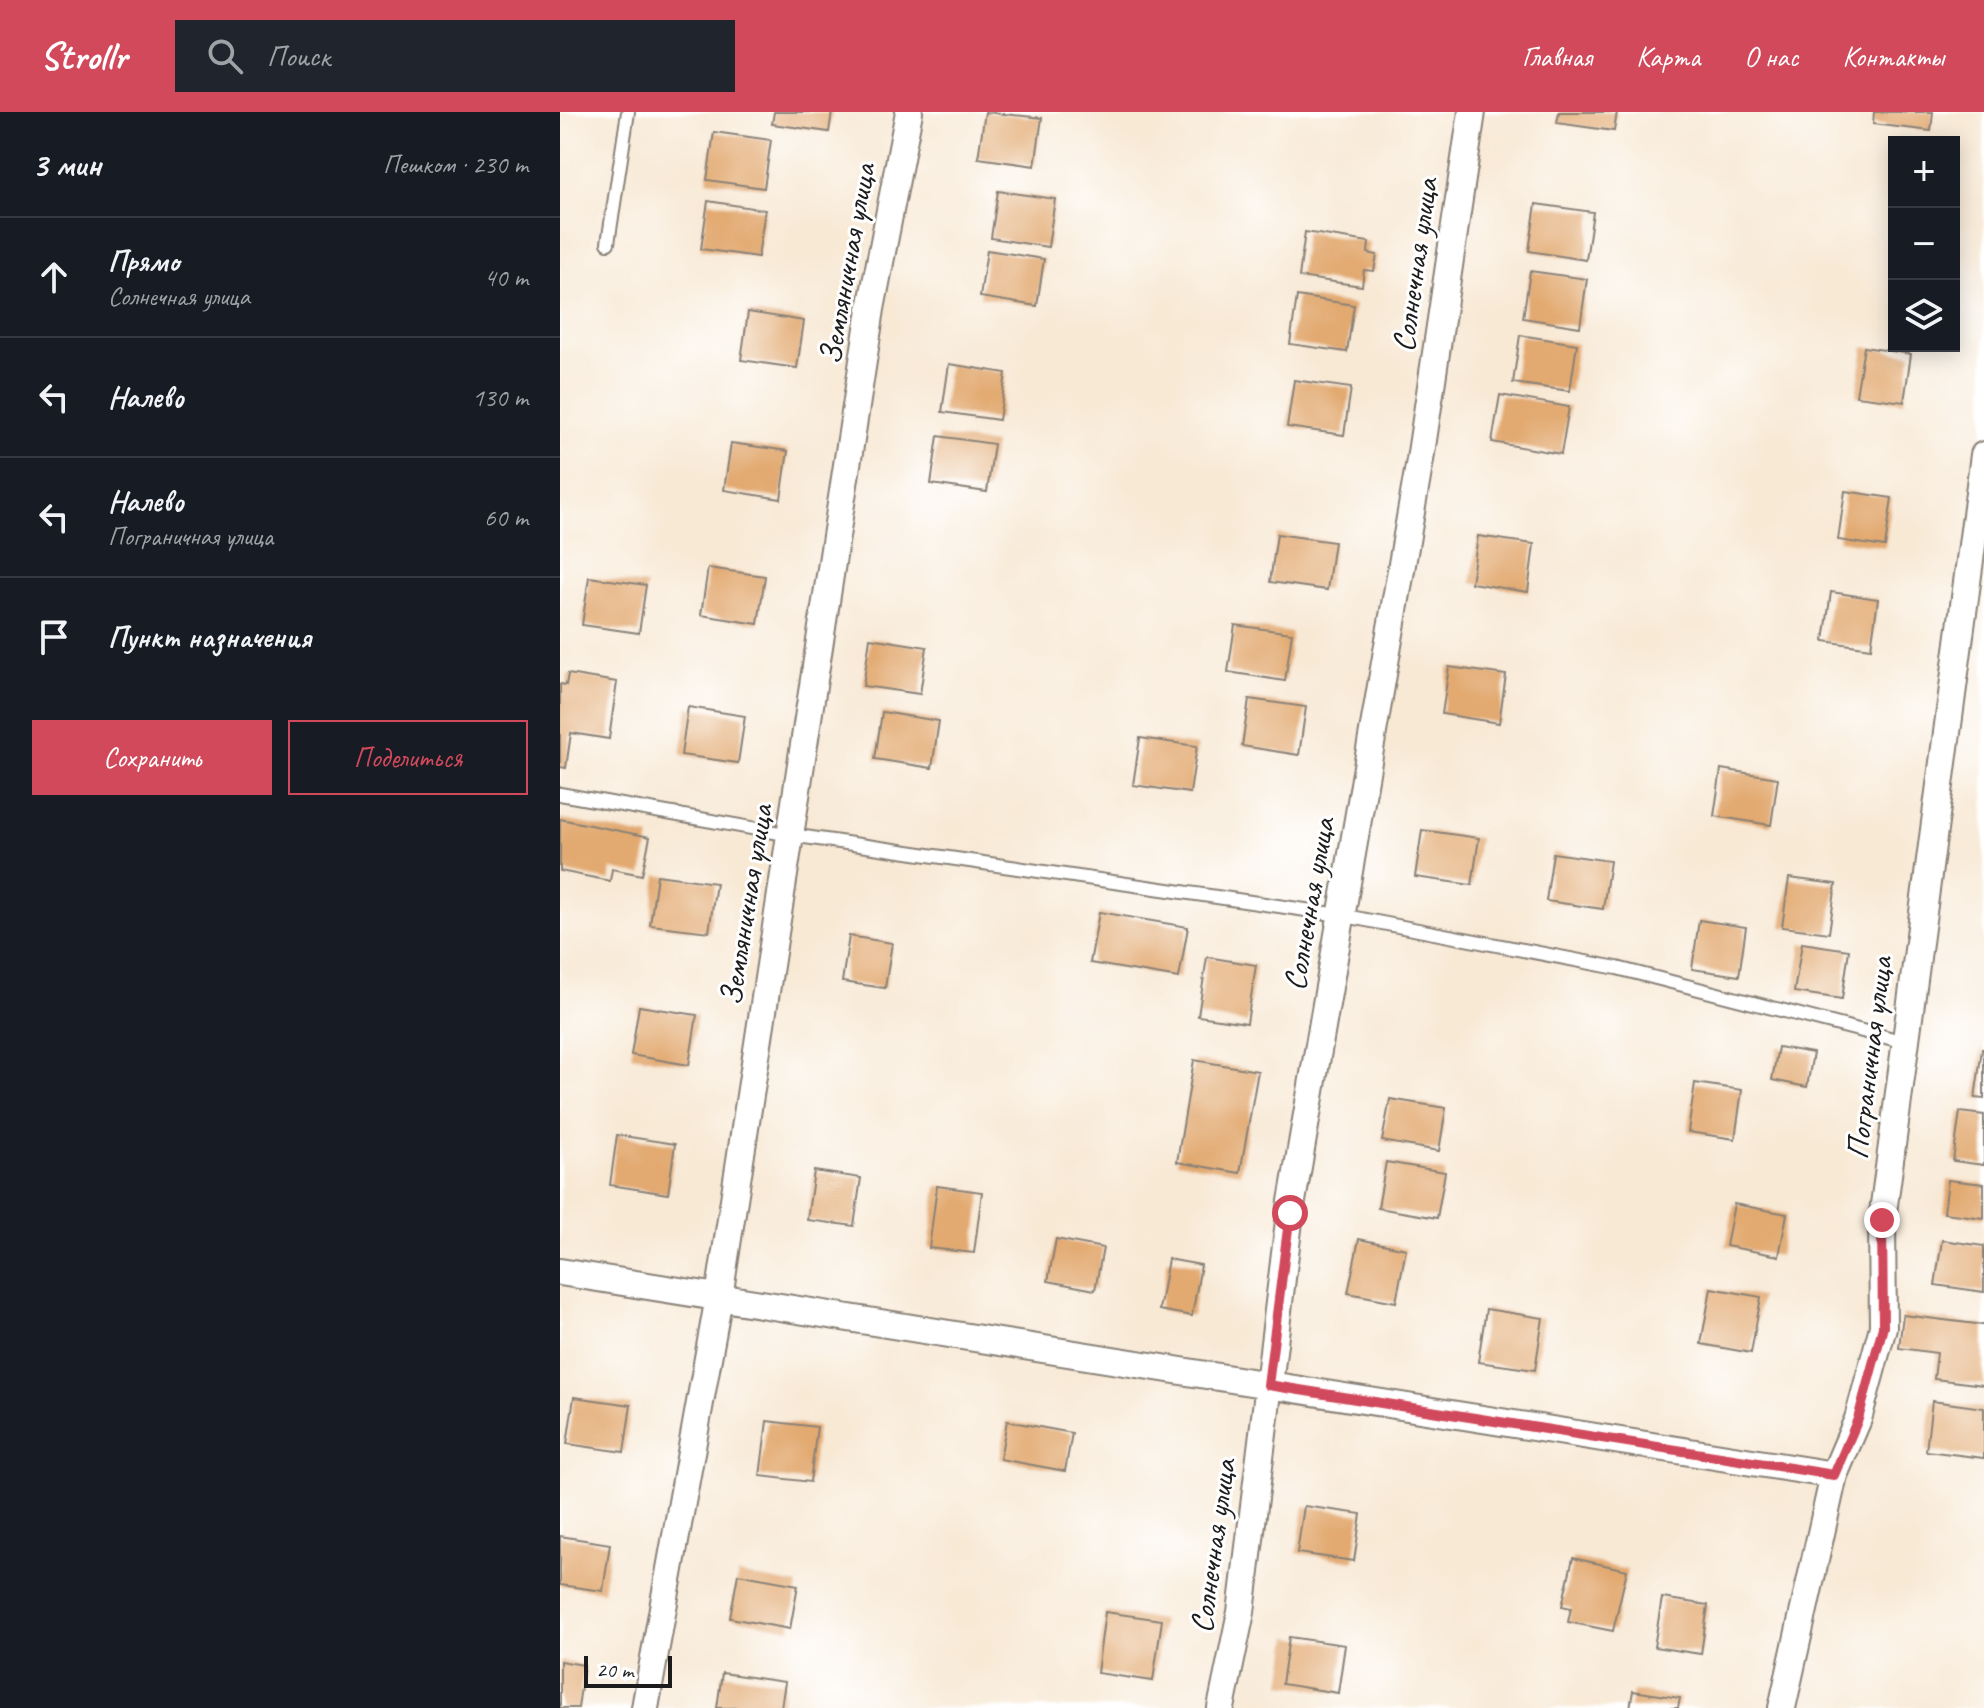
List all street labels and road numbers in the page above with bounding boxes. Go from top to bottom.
street label: Земляничная улица [809,158,885,367]
street label: Солнечная улица [1383,174,1448,354]
street label: Земляничная улица [710,799,782,1008]
street label: Солнечная улица [1274,812,1345,994]
street label: Пограничная улица [1836,952,1902,1161]
street label: Солнечная улица [1181,1455,1246,1635]

